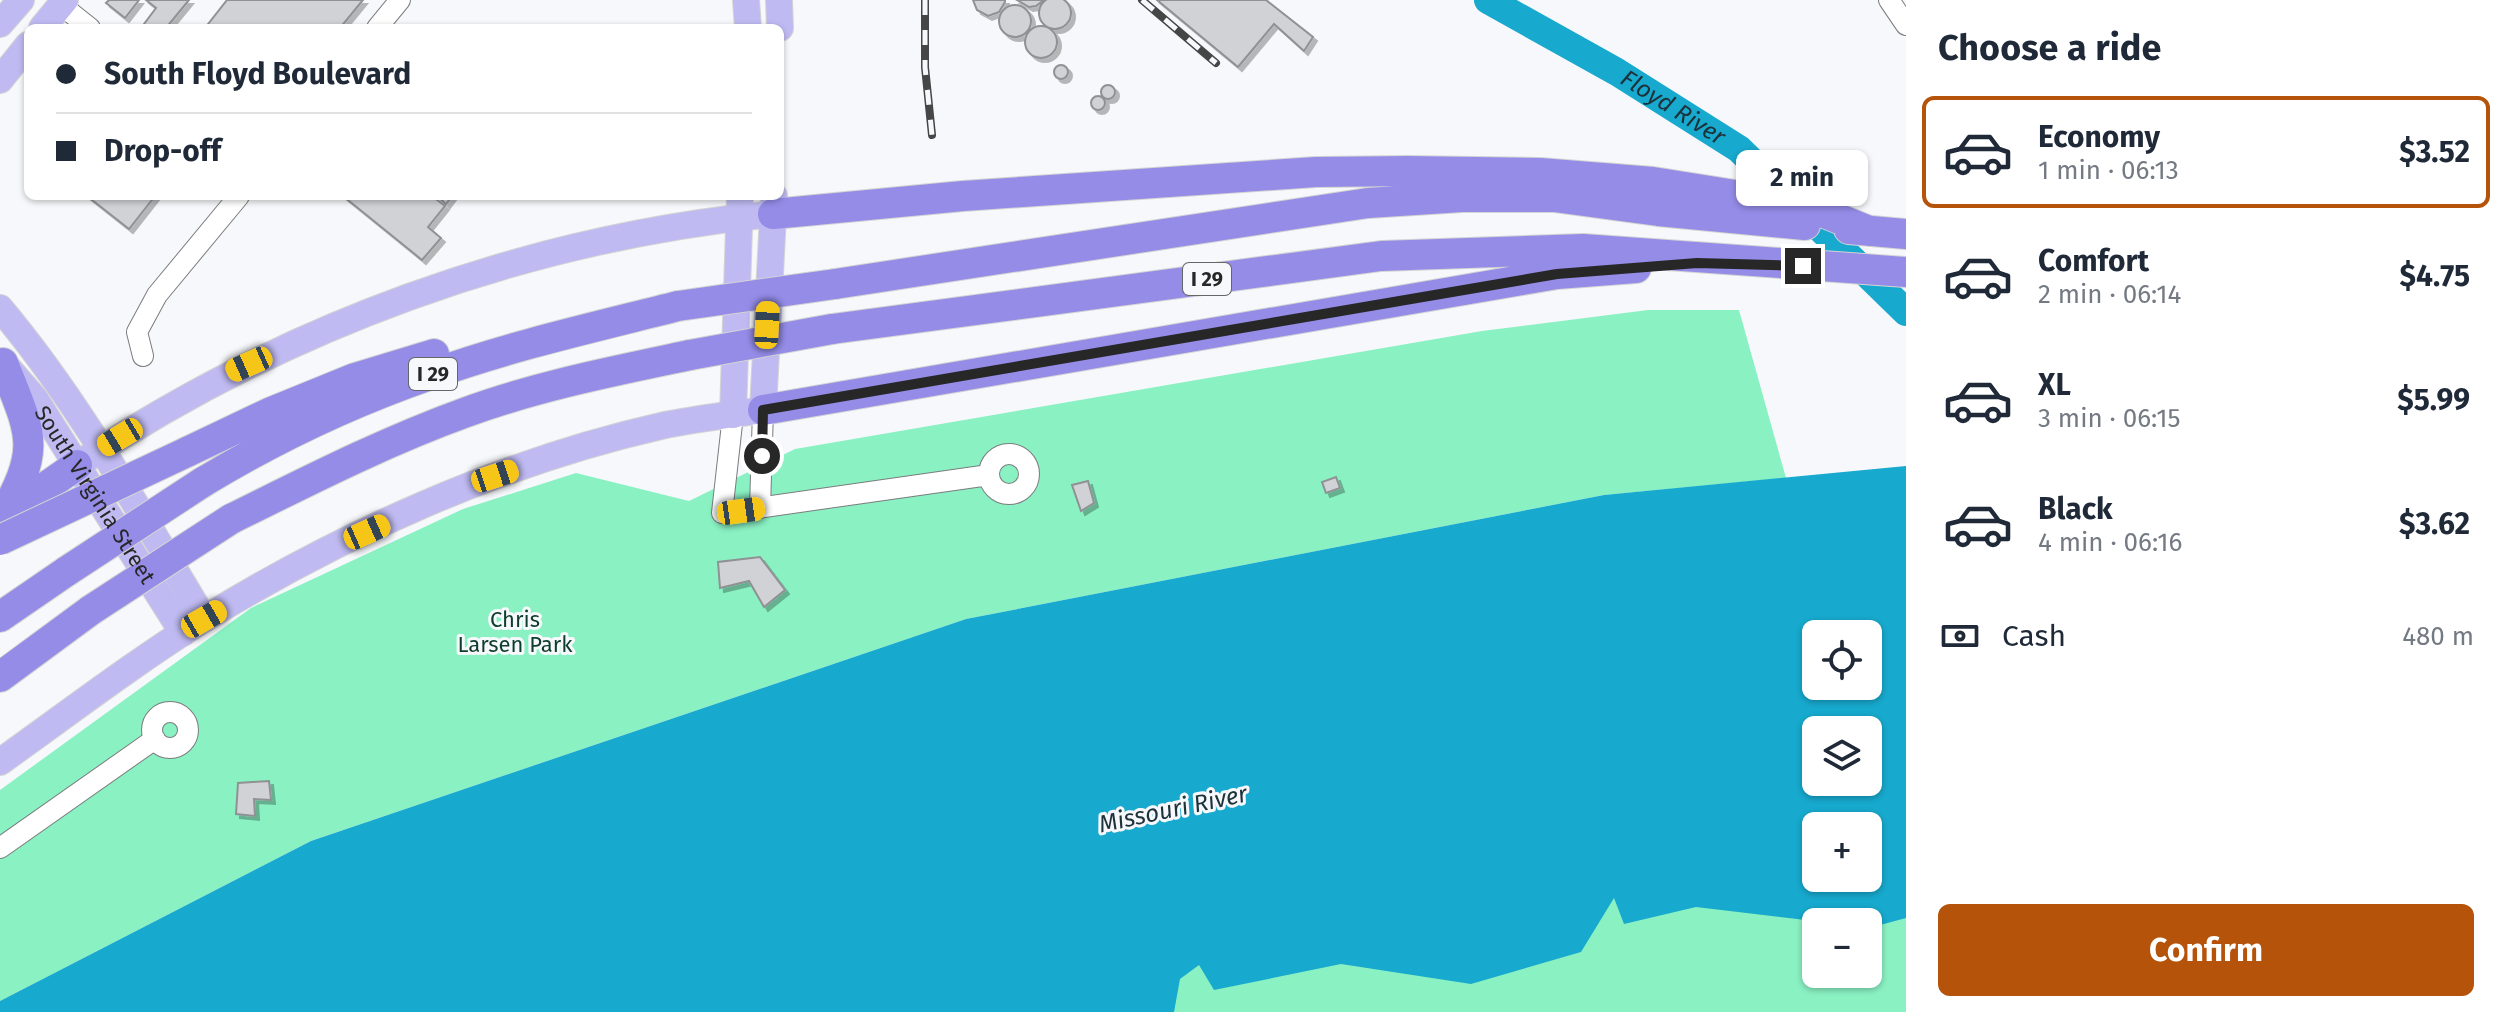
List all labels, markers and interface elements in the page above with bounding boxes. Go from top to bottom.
text: Choose a ride [1938,26,2161,70]
text: South Floyd Boulevard [104,56,411,92]
water label: Floyd River [1616,64,1731,151]
icon: car [1942,116,2014,188]
text: Economy [2038,119,2160,155]
text: Drop-off [104,133,221,169]
text: $3.52 [2399,134,2470,170]
callout: 2 min [1737,150,1869,206]
text: 1 min · 06:13 [2038,155,2179,186]
text: 2 min [1770,162,1834,193]
icon: car [1942,240,2014,312]
text: Comfort [2038,243,2149,279]
route end [1785,248,1821,284]
text: $4.75 [2400,258,2470,294]
road number: I 29 [1183,263,1231,295]
text: 2 min · 06:14 [2038,279,2181,310]
car [754,300,780,350]
car [222,343,276,385]
road number: I 29 [409,358,457,390]
icon: car [1942,364,2014,436]
text: XL [2038,367,2071,403]
text: $5.99 [2397,382,2470,418]
street label: South Virginia Street [29,401,161,589]
text: 3 min · 06:15 [2038,403,2181,434]
car [93,414,147,460]
route start [744,438,780,474]
car [468,457,522,495]
icon: car [1942,488,2014,560]
text: Black [2038,491,2113,527]
car [716,496,766,526]
text: $3.62 [2399,506,2470,542]
car [340,511,394,553]
text: 4 min · 06:16 [2038,527,2182,558]
car [177,597,231,641]
park label: Chris Larsen Park [457,606,573,658]
icon: cash [1938,614,1982,658]
text: Cash [2002,618,2066,654]
map controls [1802,620,1882,988]
button: locate [1802,620,1882,700]
text: 480 m [2402,621,2474,652]
button: layers [1802,716,1882,796]
water label: Missouri River [1096,779,1251,838]
button: + [1802,812,1882,892]
button: Confirm [1938,904,2474,996]
button: − [1802,908,1882,988]

